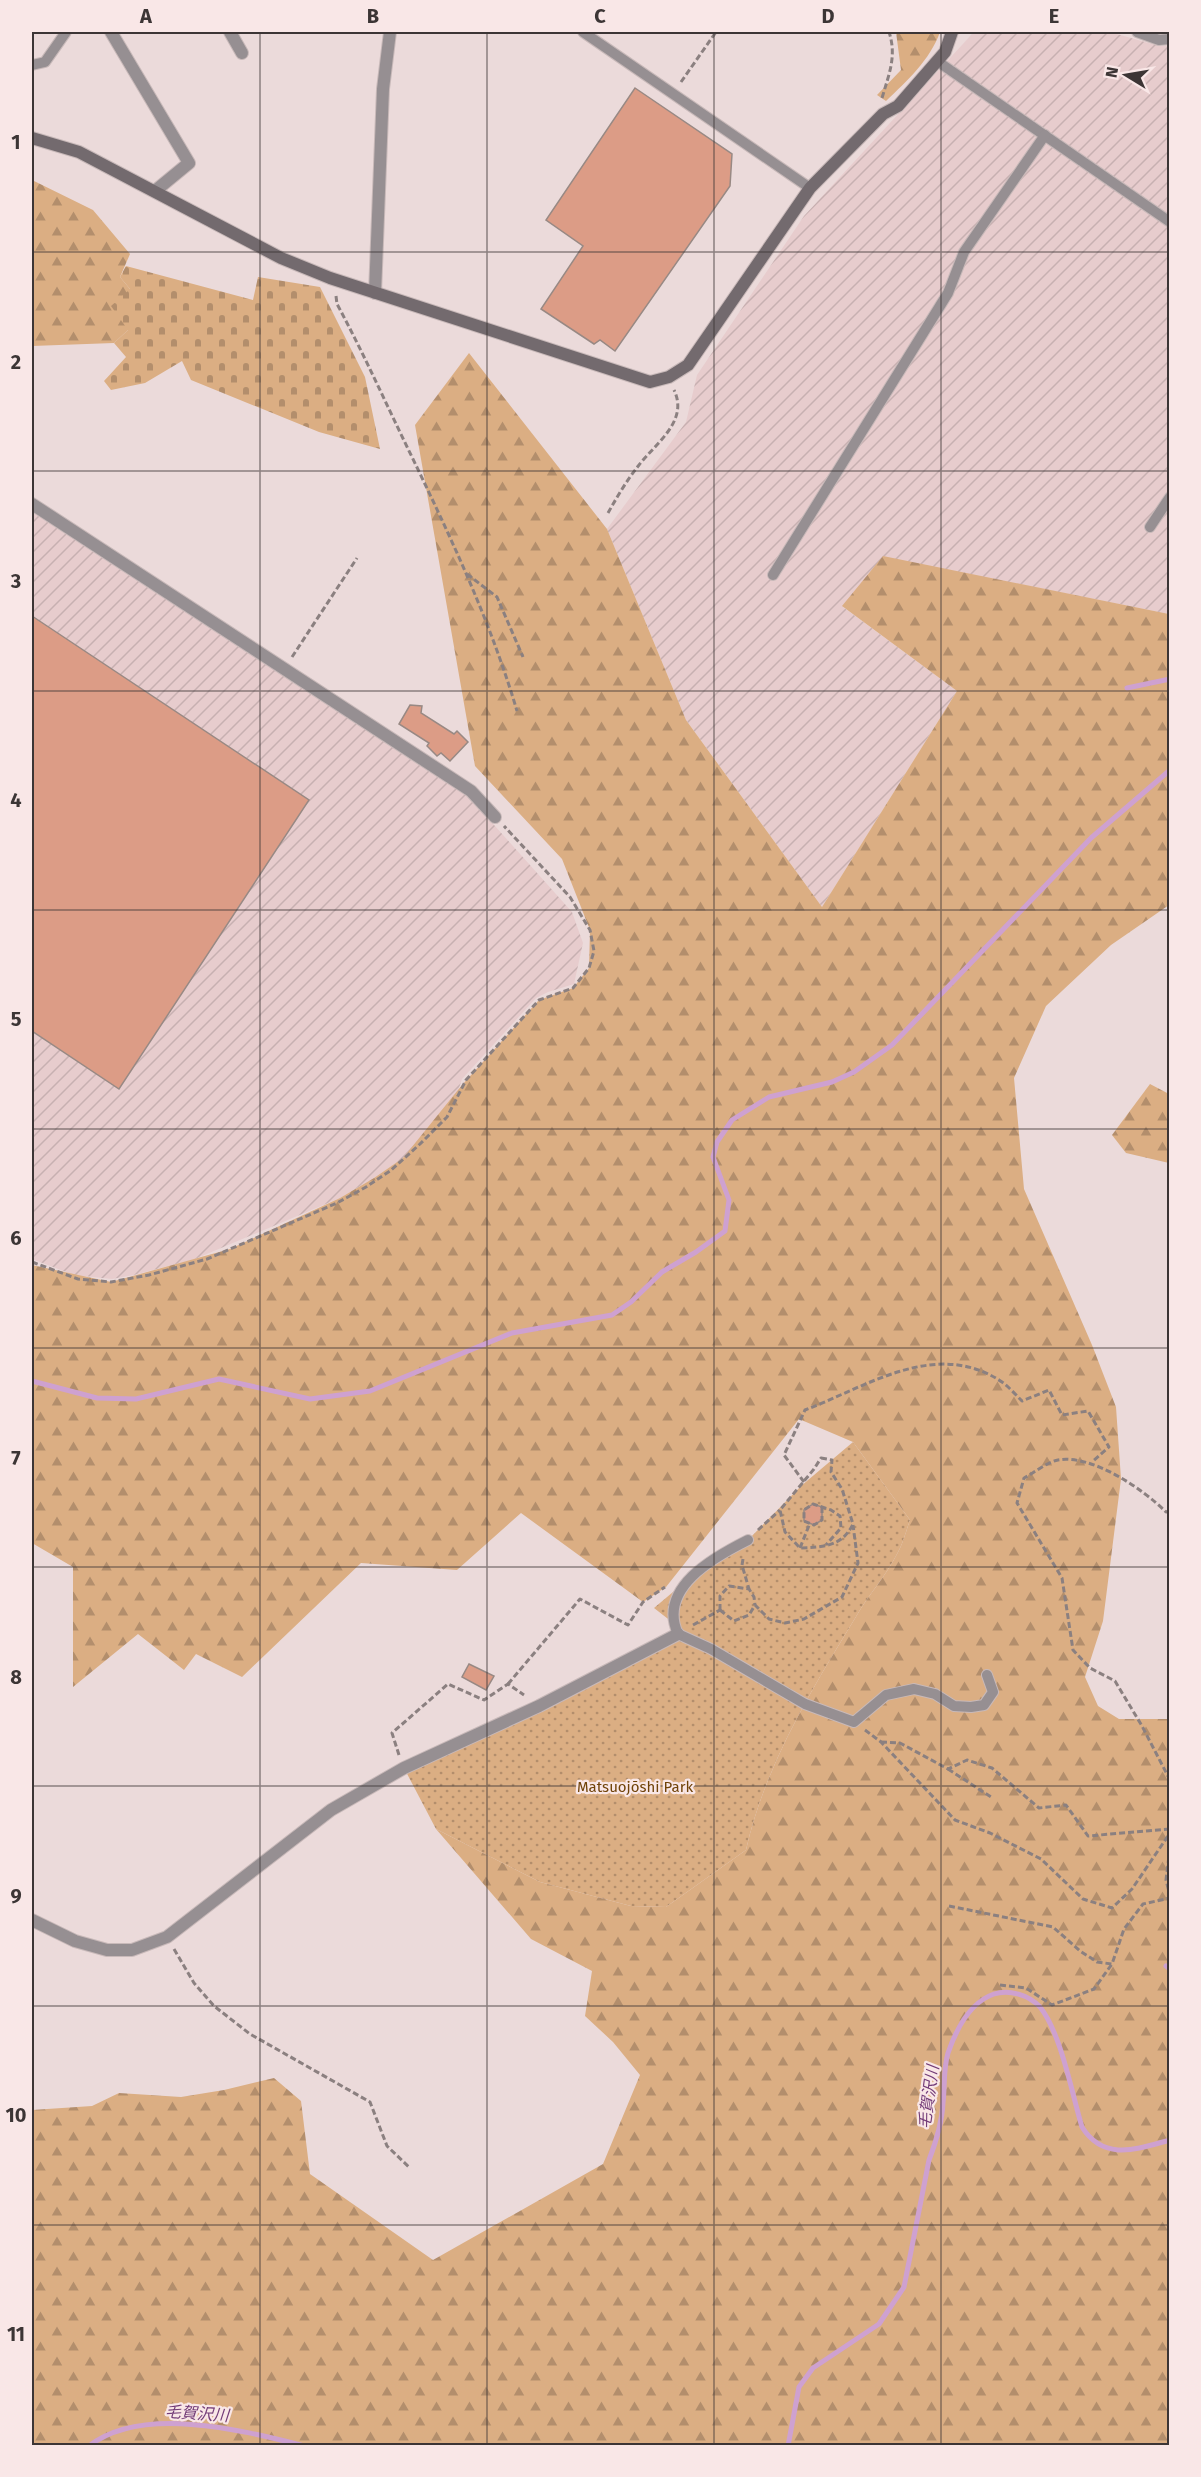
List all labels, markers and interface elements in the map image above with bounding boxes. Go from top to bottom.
text: A [139,4,153,28]
text: B [367,4,379,28]
text: C [594,4,606,28]
text: D [821,4,835,28]
text: E [1049,4,1059,28]
north arrow [1096,45,1156,105]
text: N [1101,65,1122,79]
text: 1 [11,130,21,154]
text: 2 [11,350,21,374]
text: 3 [10,569,21,593]
text: 4 [10,788,22,812]
text: 5 [11,1007,22,1031]
text: 6 [10,1226,22,1250]
text: 7 [11,1446,21,1470]
text: 8 [10,1665,22,1689]
park label: Matsuojōshi Park [577,1778,693,1796]
text: 9 [10,1884,22,1908]
water label: 毛賀沢川 [915,2062,943,2130]
text: 10 [6,2103,26,2127]
text: 11 [7,2322,25,2346]
water label: 毛賀沢川 [164,2402,232,2425]

